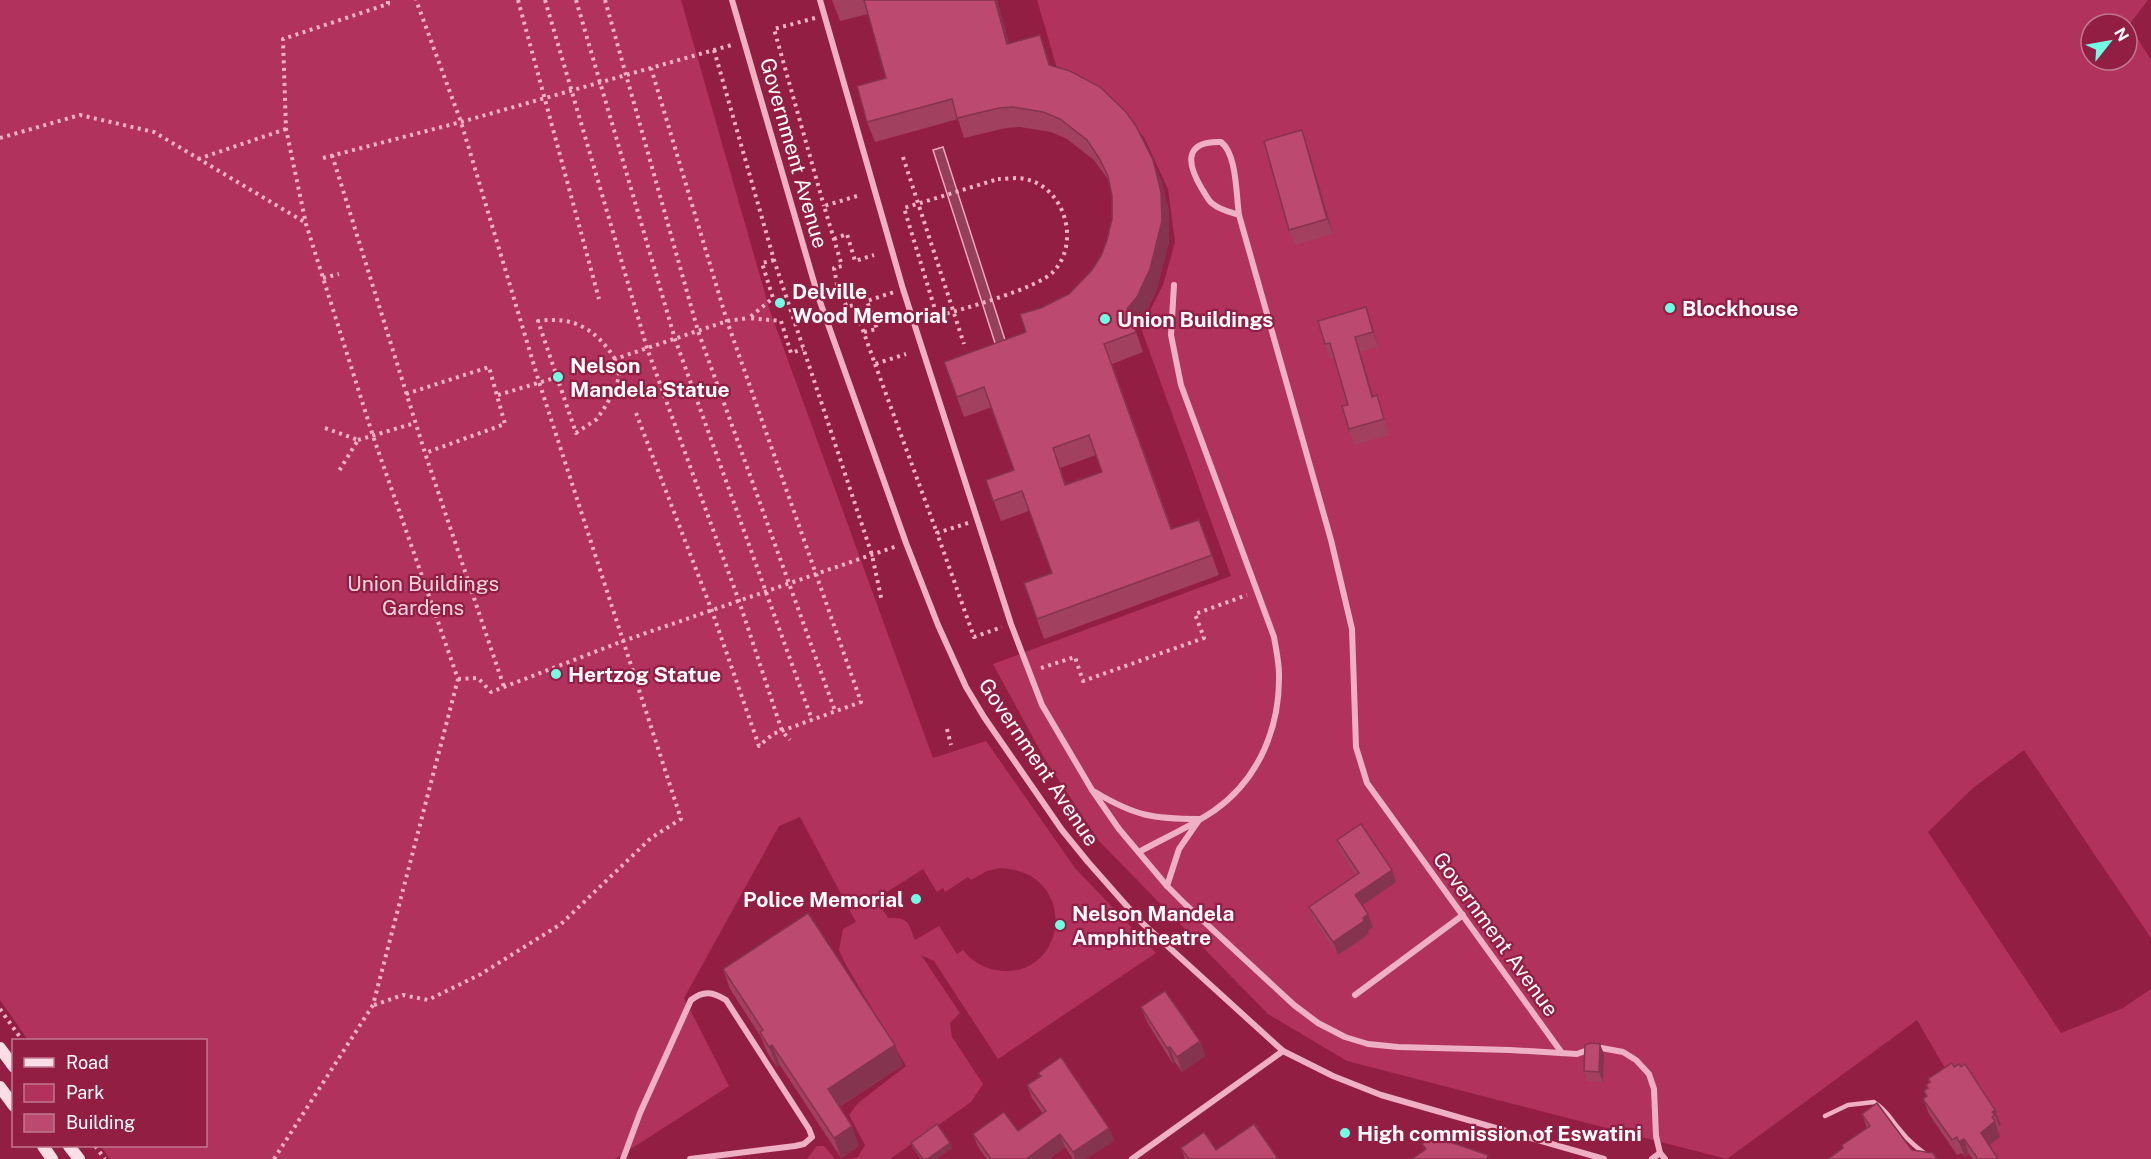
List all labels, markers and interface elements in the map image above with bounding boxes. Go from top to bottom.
north arrow [2079,12,2139,72]
text: N [2110,24,2133,45]
street label: Government Avenue [755,55,833,251]
place label: Delville Wood Memorial [792,279,948,328]
marker: Delville Wood Memorial [773,296,787,310]
place label: Blockhouse [1682,296,1798,321]
marker: Blockhouse [1663,301,1677,315]
place label: Union Buildings [1117,307,1273,332]
marker: Union Buildings [1098,312,1112,326]
place label: Nelson Mandela Statue [570,353,730,402]
marker: Nelson Mandela Statue [551,370,565,384]
park label: Union Buildings Gardens [347,571,499,620]
place label: Hertzog Statue [568,662,721,687]
marker: Hertzog Statue [549,667,563,681]
street label: Government Avenue [974,673,1104,851]
street label: Government Avenue [1428,847,1564,1021]
place label: Police Memorial [743,887,904,912]
marker: Police Memorial [909,892,923,906]
place label: Nelson Mandela Amphitheatre [1072,901,1234,950]
marker: Nelson Mandela Amphitheatre [1053,918,1067,932]
legend [12,1039,207,1147]
text: Road [66,1052,109,1073]
text: Park [66,1082,104,1103]
text: Building [66,1112,135,1133]
place label: High commission of Eswatini [1357,1121,1642,1146]
marker: High commission of Eswatini [1338,1126,1352,1140]

